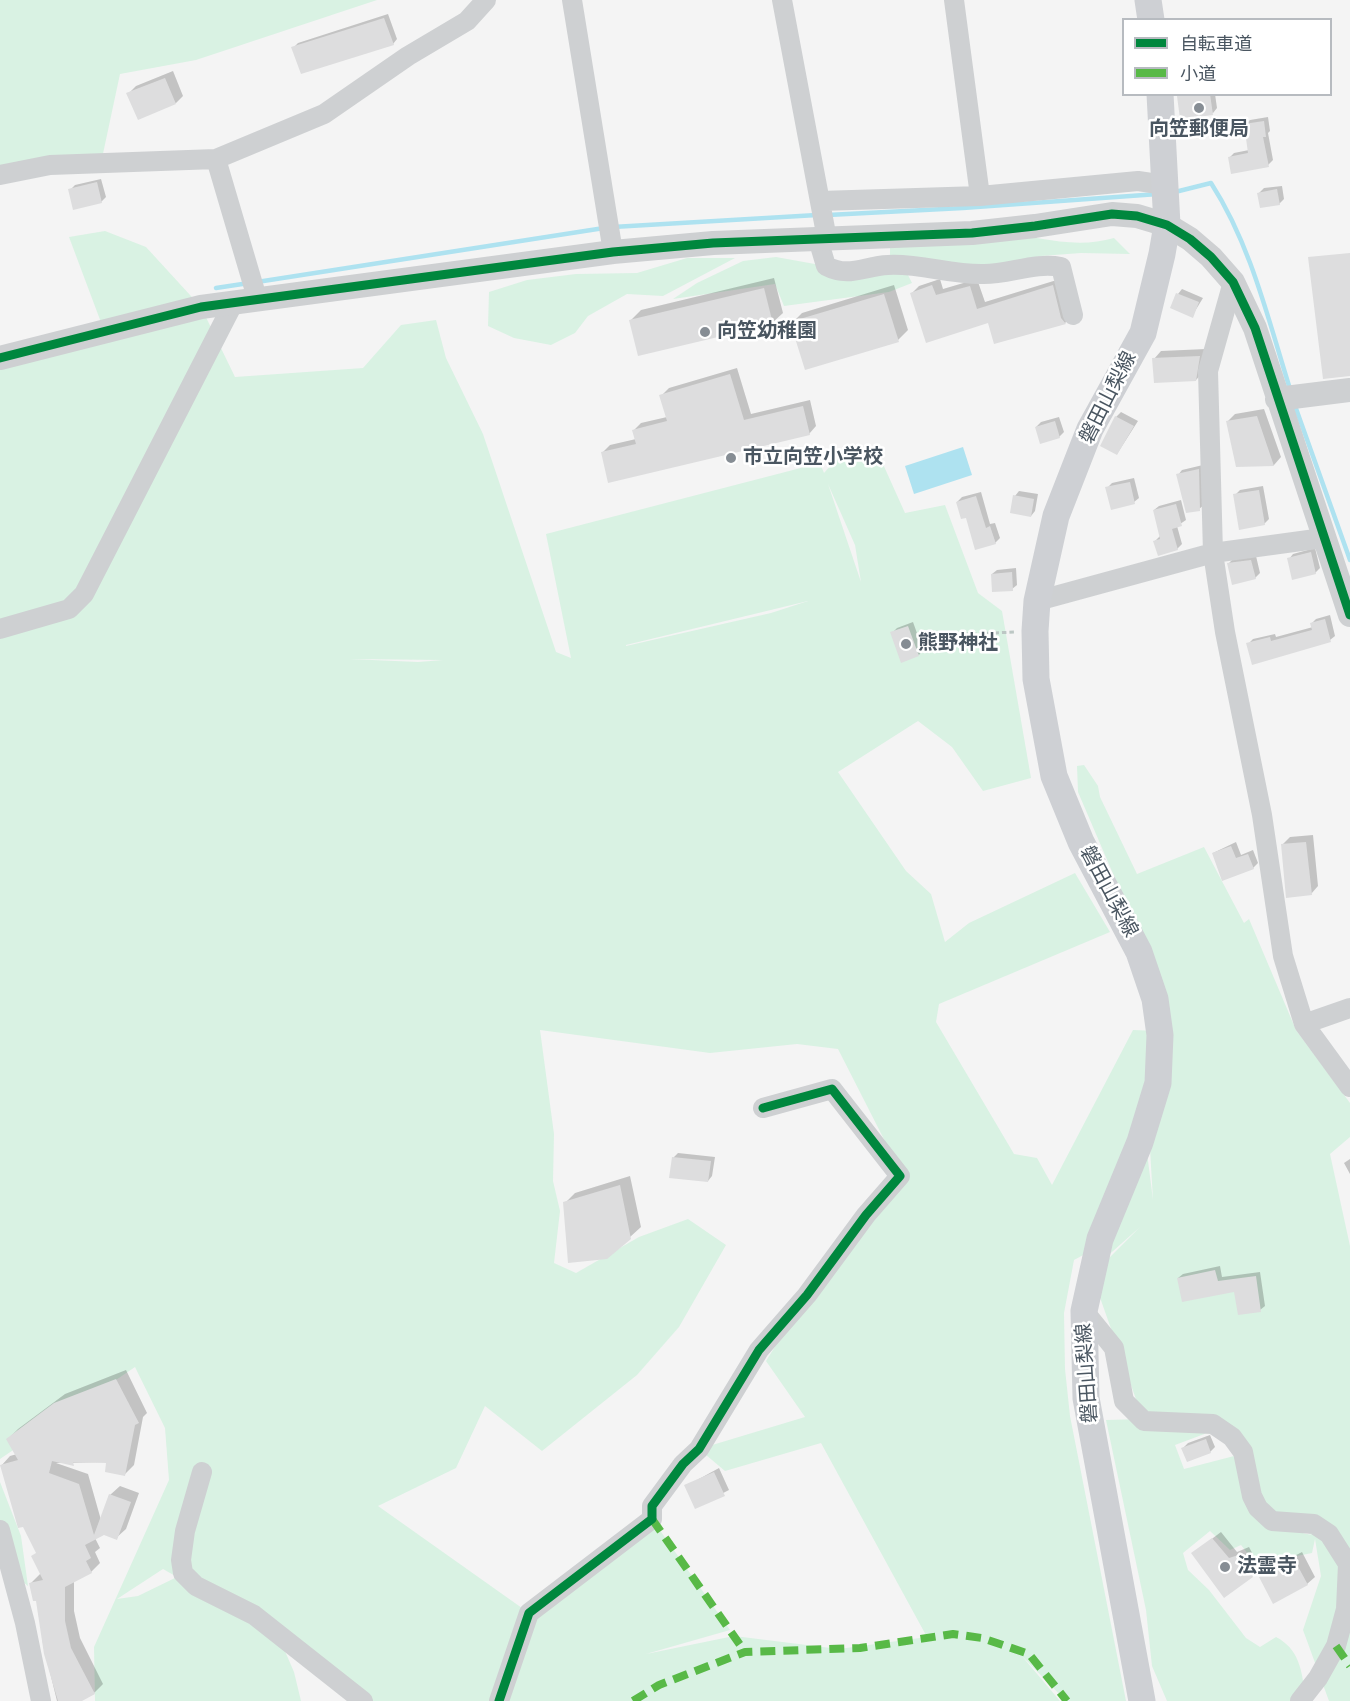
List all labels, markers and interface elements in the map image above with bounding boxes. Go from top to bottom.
legend [1122,18,1332,96]
text: 自転車道 [1180,31,1252,56]
text: 小道 [1180,61,1216,86]
marker: 向笠郵便局 [1192,101,1206,115]
place label: 向笠郵便局 [1149,118,1249,142]
place label: 向笠幼稚園 [717,320,817,344]
marker: 向笠幼稚園 [698,325,712,339]
street label: 磐田山梨線 [1076,348,1142,448]
place label: 市立向笠小学校 [743,446,883,470]
marker: 市立向笠小学校 [724,451,738,465]
place label: 熊野神社 [918,632,998,656]
marker: 熊野神社 [899,637,913,651]
street label: 磐田山梨線 [1074,842,1142,942]
street label: 磐田山梨線 [1073,1322,1103,1424]
place label: 法霊寺 [1237,1555,1297,1579]
marker: 法霊寺 [1218,1560,1232,1574]

